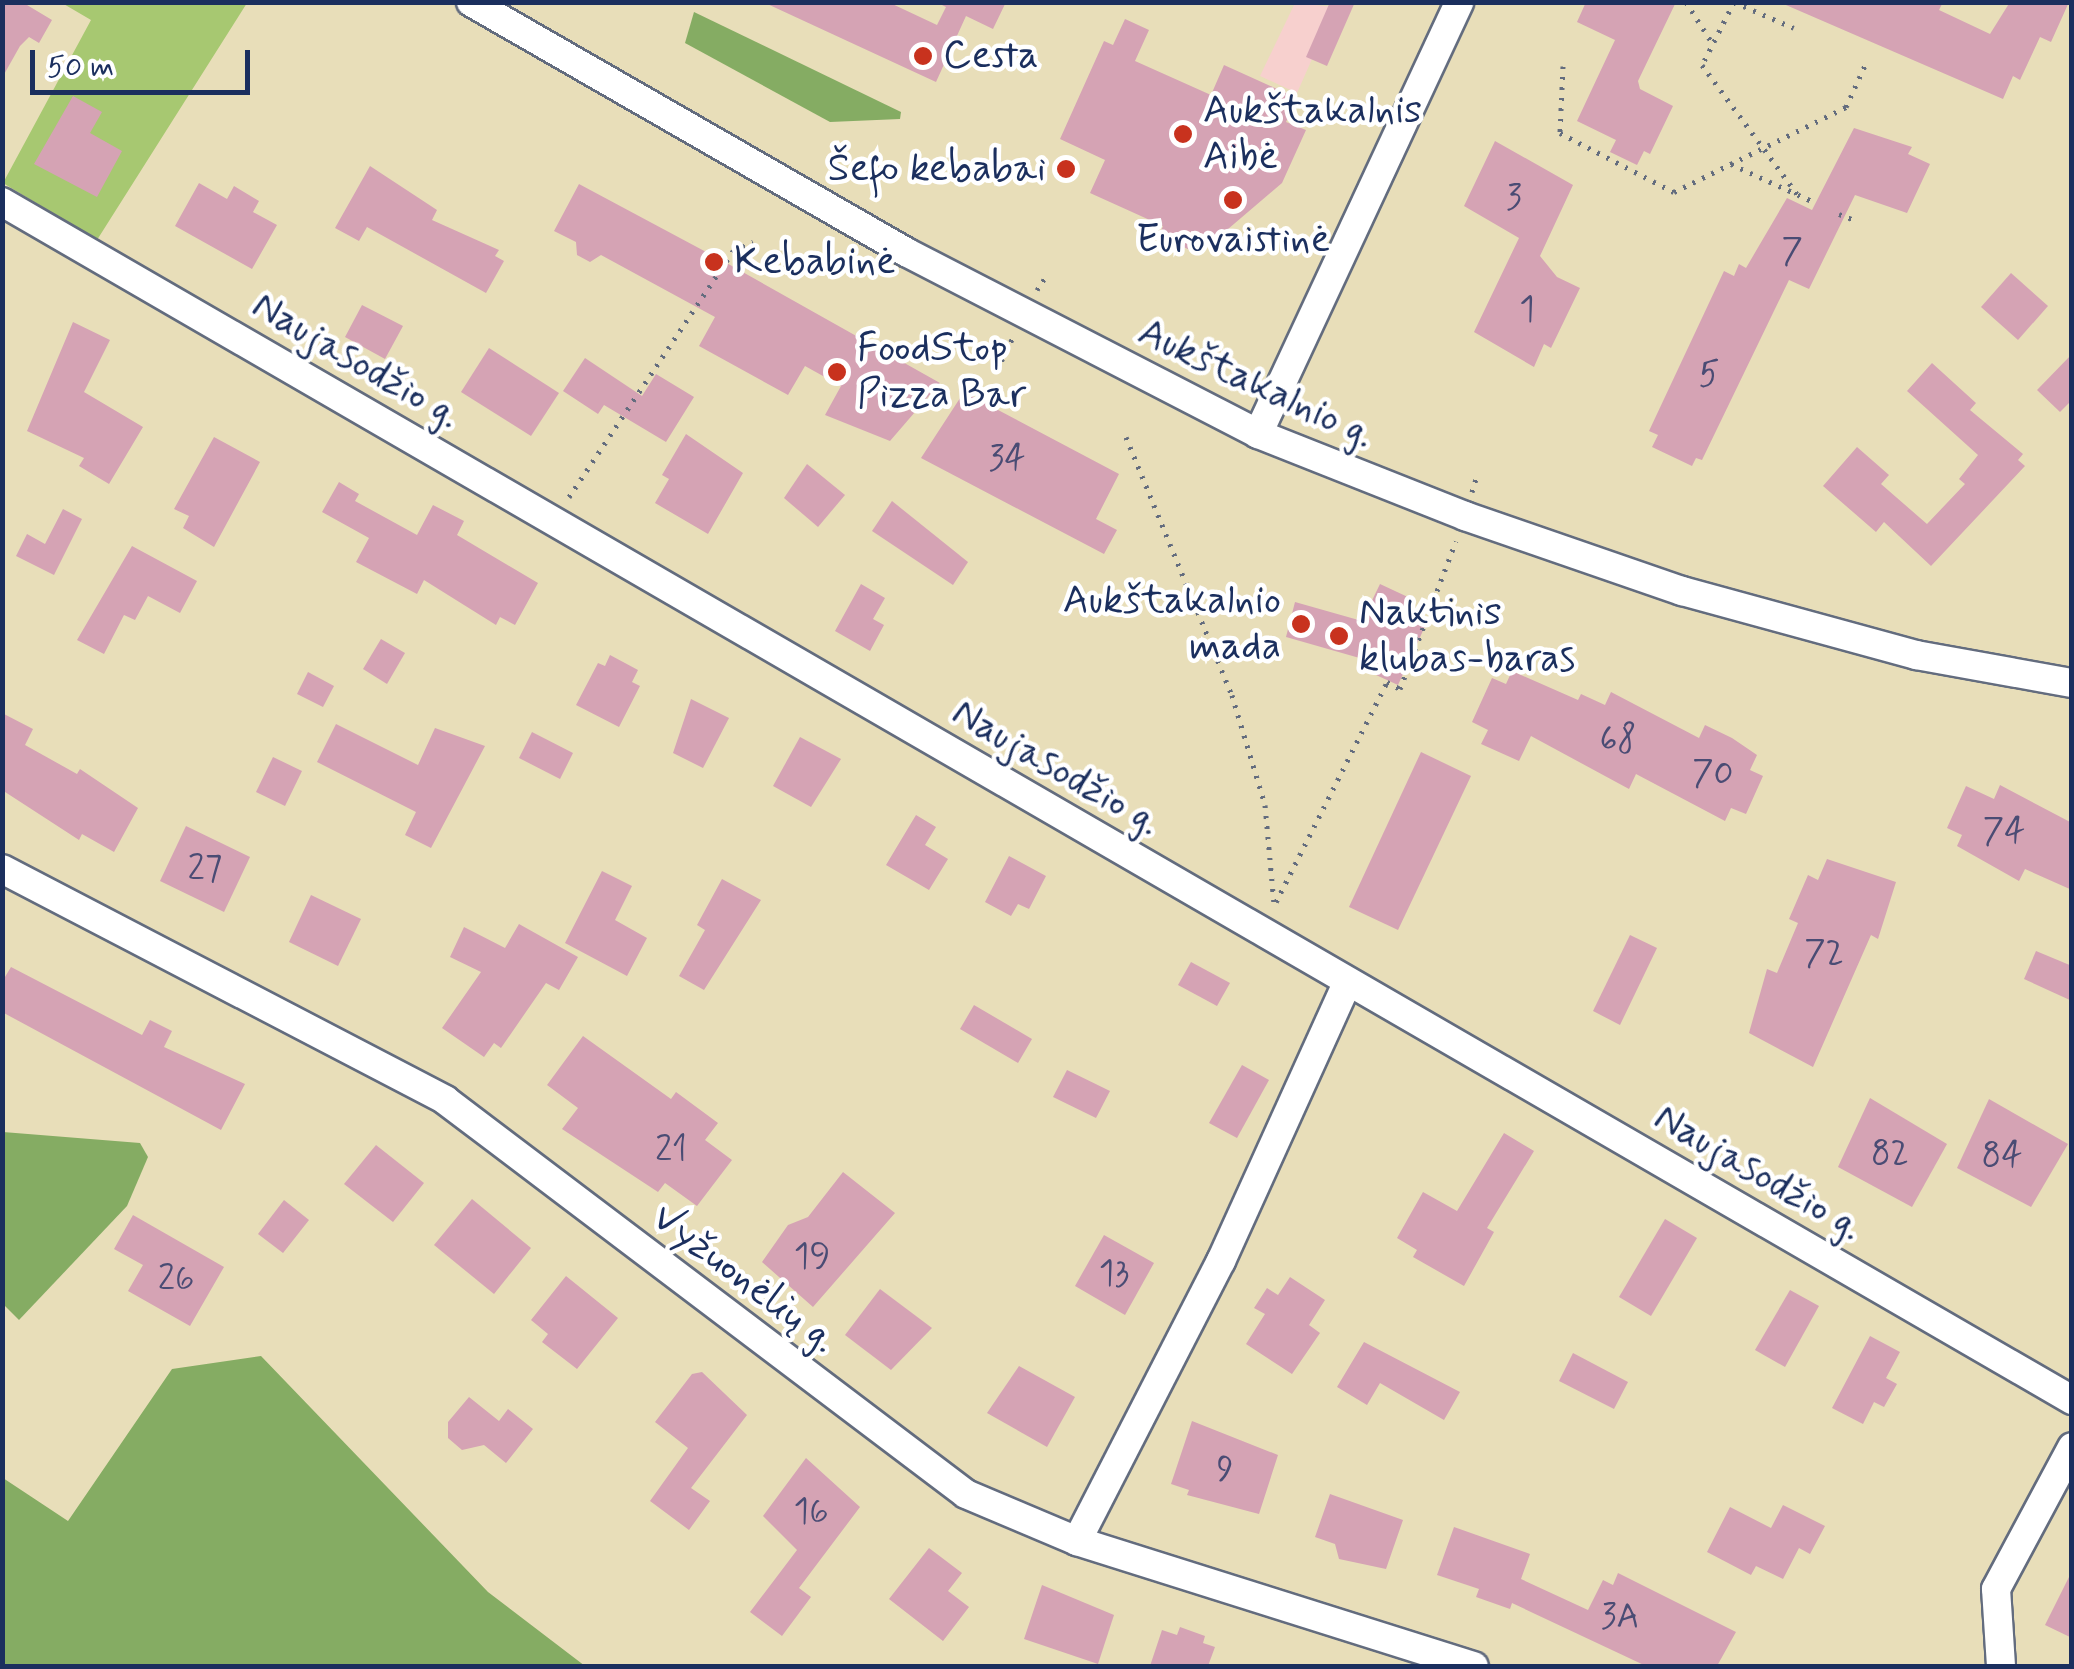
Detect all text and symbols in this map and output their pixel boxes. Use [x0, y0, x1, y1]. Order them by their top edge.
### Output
scale bar [35, 30, 255, 92]
place label: Cesta [943, 32, 1039, 80]
marker: Cesta [912, 45, 934, 67]
text: 50 m [47, 48, 114, 87]
place label: Aukštakalnis Aibė [1203, 87, 1422, 181]
marker: Aukštakalnis Aibė [1172, 123, 1194, 145]
place label: Šefo kebabai [827, 145, 1046, 193]
marker: Šefo kebabai [1055, 158, 1077, 180]
house number: 3 [1506, 177, 1522, 219]
marker: Eurovaistinė [1222, 189, 1244, 211]
place label: Eurovaistinė [1136, 216, 1330, 264]
house number: 7 [1781, 231, 1803, 273]
place label: Kebabinė [734, 238, 896, 286]
marker: Kebabinė [703, 251, 725, 273]
street label: Naujasodžio g. [243, 282, 469, 440]
house number: 1 [1519, 289, 1535, 331]
street label: Aukštakalnio g. [1130, 308, 1382, 460]
place label: FoodStop Pizza Bar [857, 325, 1023, 419]
house number: 5 [1699, 354, 1719, 396]
marker: FoodStop Pizza Bar [826, 361, 848, 383]
house number: 34 [988, 438, 1026, 480]
place label: Aukštakalnio mada [1063, 577, 1281, 671]
place label: Naktinis klubas-baras [1359, 589, 1575, 683]
marker: Aukštakalnio mada [1290, 613, 1312, 635]
marker: Naktinis klubas-baras [1328, 625, 1350, 647]
street label: Naujasodžio g. [943, 689, 1169, 847]
house number: 68 [1599, 719, 1637, 761]
house number: 70 [1692, 753, 1734, 795]
house number: 74 [1983, 811, 2025, 853]
house number: 27 [188, 848, 222, 890]
house number: 72 [1804, 933, 1844, 975]
street label: Naujasodžio g. [1645, 1094, 1871, 1252]
house number: 21 [655, 1129, 687, 1171]
house number: 82 [1871, 1133, 1909, 1175]
house number: 84 [1982, 1135, 2022, 1177]
street label: Vyžuonėlių g. [642, 1194, 846, 1364]
house number: 19 [794, 1236, 830, 1278]
house number: 13 [1099, 1253, 1129, 1295]
house number: 26 [158, 1258, 194, 1300]
house number: 9 [1216, 1449, 1234, 1491]
house number: 16 [794, 1491, 828, 1533]
house number: 3A [1601, 1596, 1639, 1638]

